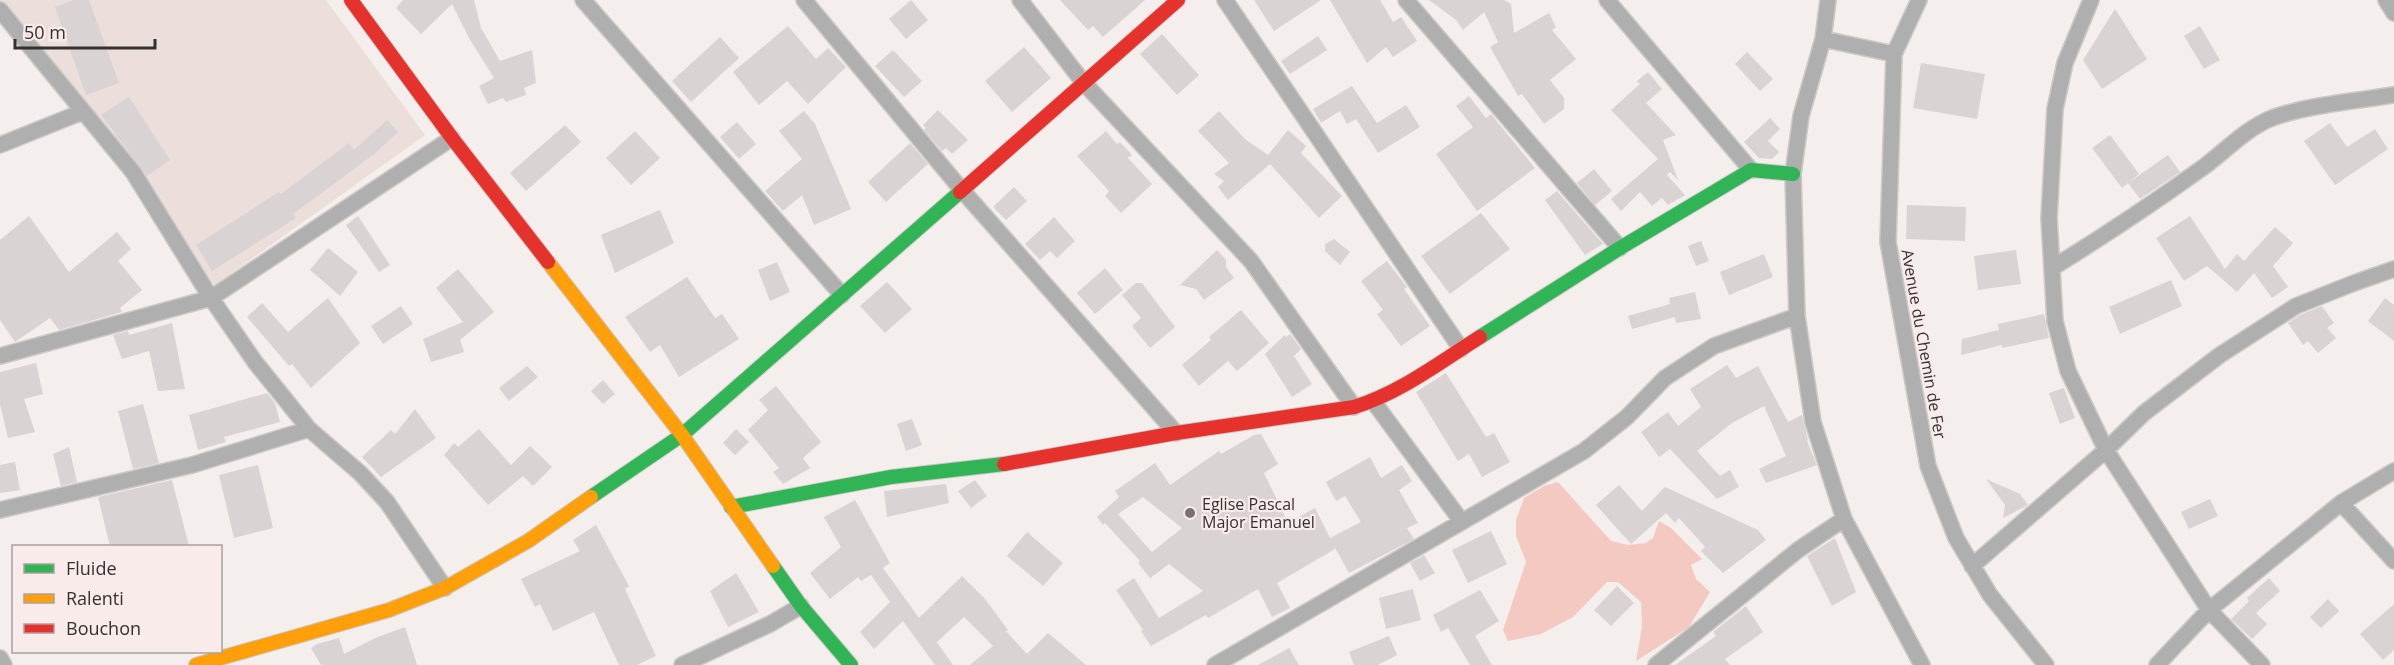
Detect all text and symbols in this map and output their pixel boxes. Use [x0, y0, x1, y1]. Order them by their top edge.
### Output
scale bar [15, 12, 154, 50]
text: 50 m [24, 20, 66, 44]
street label: Avenue du Chemin de Fer [1896, 248, 1952, 441]
place label: Eglise Pascal Major Emanuel [1202, 493, 1315, 533]
marker: Eglise Pascal Major Emanuel [1183, 506, 1197, 520]
legend [12, 545, 222, 653]
text: Fluide [66, 556, 117, 580]
text: Ralenti [66, 586, 124, 610]
text: Bouchon [66, 616, 141, 640]

